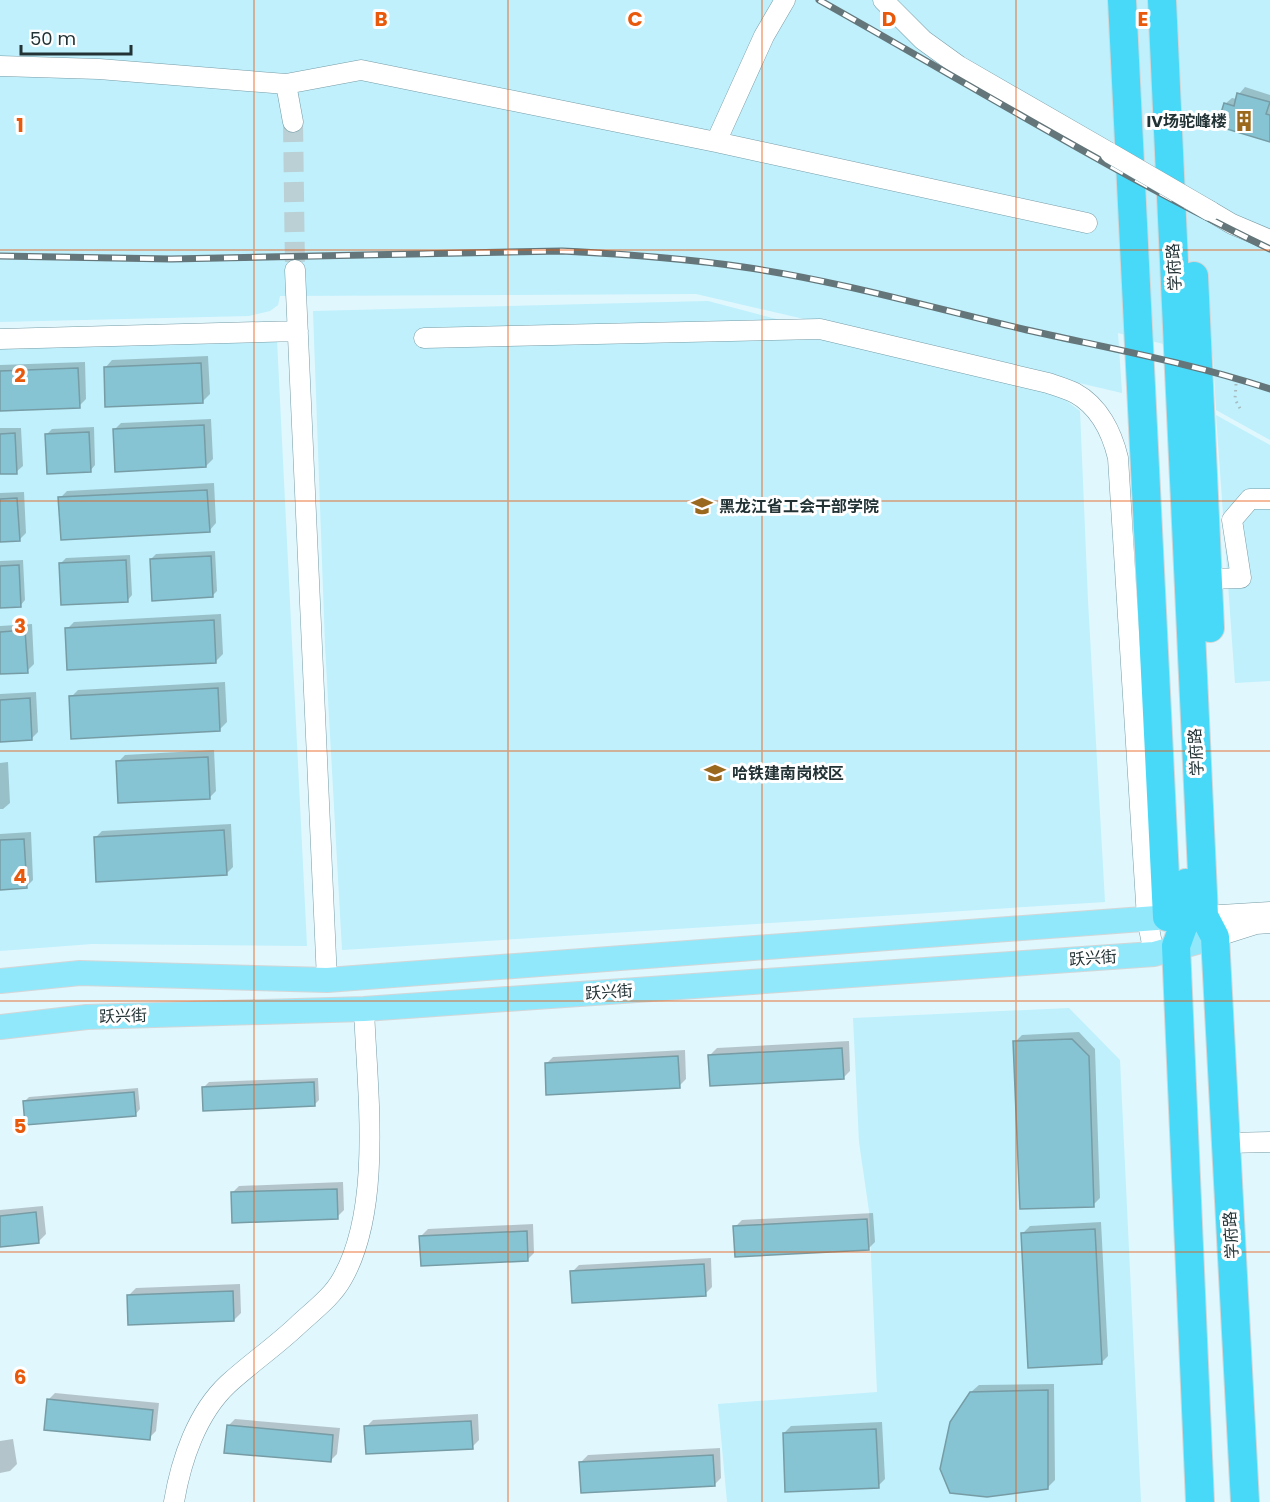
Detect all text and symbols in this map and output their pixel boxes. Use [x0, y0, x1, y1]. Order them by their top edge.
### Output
text: B [374, 5, 388, 33]
text: C [627, 5, 643, 33]
text: D [882, 5, 896, 33]
text: E [1138, 5, 1148, 33]
scale bar [21, 18, 130, 56]
text: 50 m [30, 26, 76, 51]
building icon: IV场驼峰楼 [1232, 109, 1256, 133]
place label: IV场驼峰楼 [1147, 110, 1227, 133]
text: 1 [16, 111, 24, 139]
street label: 学府路 [1161, 242, 1187, 292]
text: 2 [14, 361, 26, 389]
school or university icon: 黑龙江省工会干部学院 [690, 494, 714, 518]
place label: 黑龙江省工会干部学院 [719, 495, 879, 518]
text: 3 [14, 612, 26, 640]
street label: 学府路 [1183, 727, 1209, 777]
school or university icon: 哈铁建南岗校区 [703, 761, 727, 785]
place label: 哈铁建南岗校区 [732, 762, 844, 785]
text: 4 [13, 862, 27, 890]
street label: 跃兴街 [1068, 945, 1118, 971]
street label: 跃兴街 [584, 979, 634, 1005]
street label: 跃兴街 [99, 1004, 147, 1028]
text: 5 [14, 1112, 27, 1140]
street label: 学府路 [1218, 1210, 1244, 1260]
text: 6 [14, 1363, 26, 1391]

